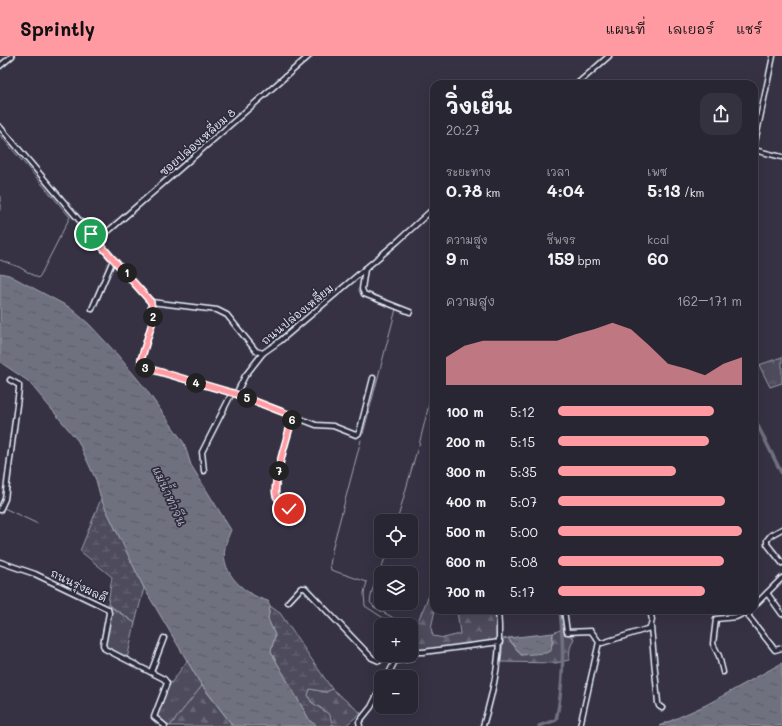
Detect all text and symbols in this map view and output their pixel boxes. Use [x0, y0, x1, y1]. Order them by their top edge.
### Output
text: Sprintly [20, 16, 95, 41]
text: แผนที่ [606, 19, 646, 38]
text: เลเยอร์ [668, 19, 714, 38]
text: แชร์ [736, 19, 762, 38]
text: วิ่งเย็น [446, 91, 512, 120]
button: share [700, 93, 742, 135]
street label: ซอยปล่องเหลี่ยม 8 [154, 102, 238, 179]
text: 20:27 [446, 121, 480, 138]
text: ระยะทาง [446, 164, 491, 179]
text: เวลา [547, 164, 570, 179]
text: เพซ [647, 164, 667, 179]
text: 0.78 [446, 179, 482, 201]
text: 4:04 [547, 179, 585, 201]
text: 5:13 [647, 179, 680, 201]
text: km [482, 185, 500, 200]
text: /km [680, 185, 704, 200]
pin [74, 217, 108, 251]
icon: arrive [80, 223, 102, 245]
text: ความสูง [446, 232, 487, 247]
text: ชีพจร [547, 232, 576, 247]
text: kcal [647, 232, 669, 247]
text: 9 [446, 247, 456, 269]
text: 159 [547, 247, 574, 269]
text: 60 [647, 247, 669, 269]
text: m [456, 253, 469, 268]
text: bpm [574, 253, 600, 268]
pin: 1 [117, 263, 137, 283]
text: 1 [125, 265, 129, 280]
street label: ถนนปล่องเหลี่ยม [256, 278, 336, 348]
text: ความสูง [446, 292, 495, 309]
text: 162–171 m [677, 292, 742, 309]
pin: 2 [143, 307, 163, 327]
text: 2 [150, 309, 156, 324]
pin: 3 [135, 358, 155, 378]
text: 3 [142, 360, 148, 375]
pin: 4 [186, 373, 206, 393]
text: 4 [193, 375, 199, 390]
pin: 5 [237, 388, 257, 408]
text: 5 [244, 390, 250, 405]
text: 100 m [446, 403, 483, 420]
text: 5:12 [510, 403, 535, 420]
pin: 6 [282, 410, 302, 430]
text: 6 [289, 412, 295, 427]
text: 200 m [446, 433, 485, 450]
text: 5:15 [510, 433, 535, 450]
pin: 7 [269, 461, 289, 481]
water label: แม่น้ำท่าจีน [149, 463, 192, 528]
text: 7 [276, 463, 282, 478]
text: 300 m [446, 463, 486, 480]
text: 5:35 [510, 463, 537, 480]
pin [272, 492, 306, 526]
text: 400 m [446, 493, 486, 510]
text: 5:07 [510, 493, 537, 510]
icon: check [278, 498, 300, 520]
map controls [374, 514, 418, 714]
button: locate [374, 514, 418, 558]
text: 500 m [446, 523, 485, 540]
text: 5:00 [510, 523, 538, 540]
text: 600 m [446, 553, 486, 570]
text: 5:08 [510, 553, 538, 570]
street label: ถนนรุ่งผลดี [47, 565, 110, 608]
button: layers [374, 566, 418, 610]
text: 700 m [446, 583, 485, 600]
text: 5:17 [510, 583, 535, 600]
button: + [374, 618, 418, 662]
button: − [374, 670, 418, 714]

